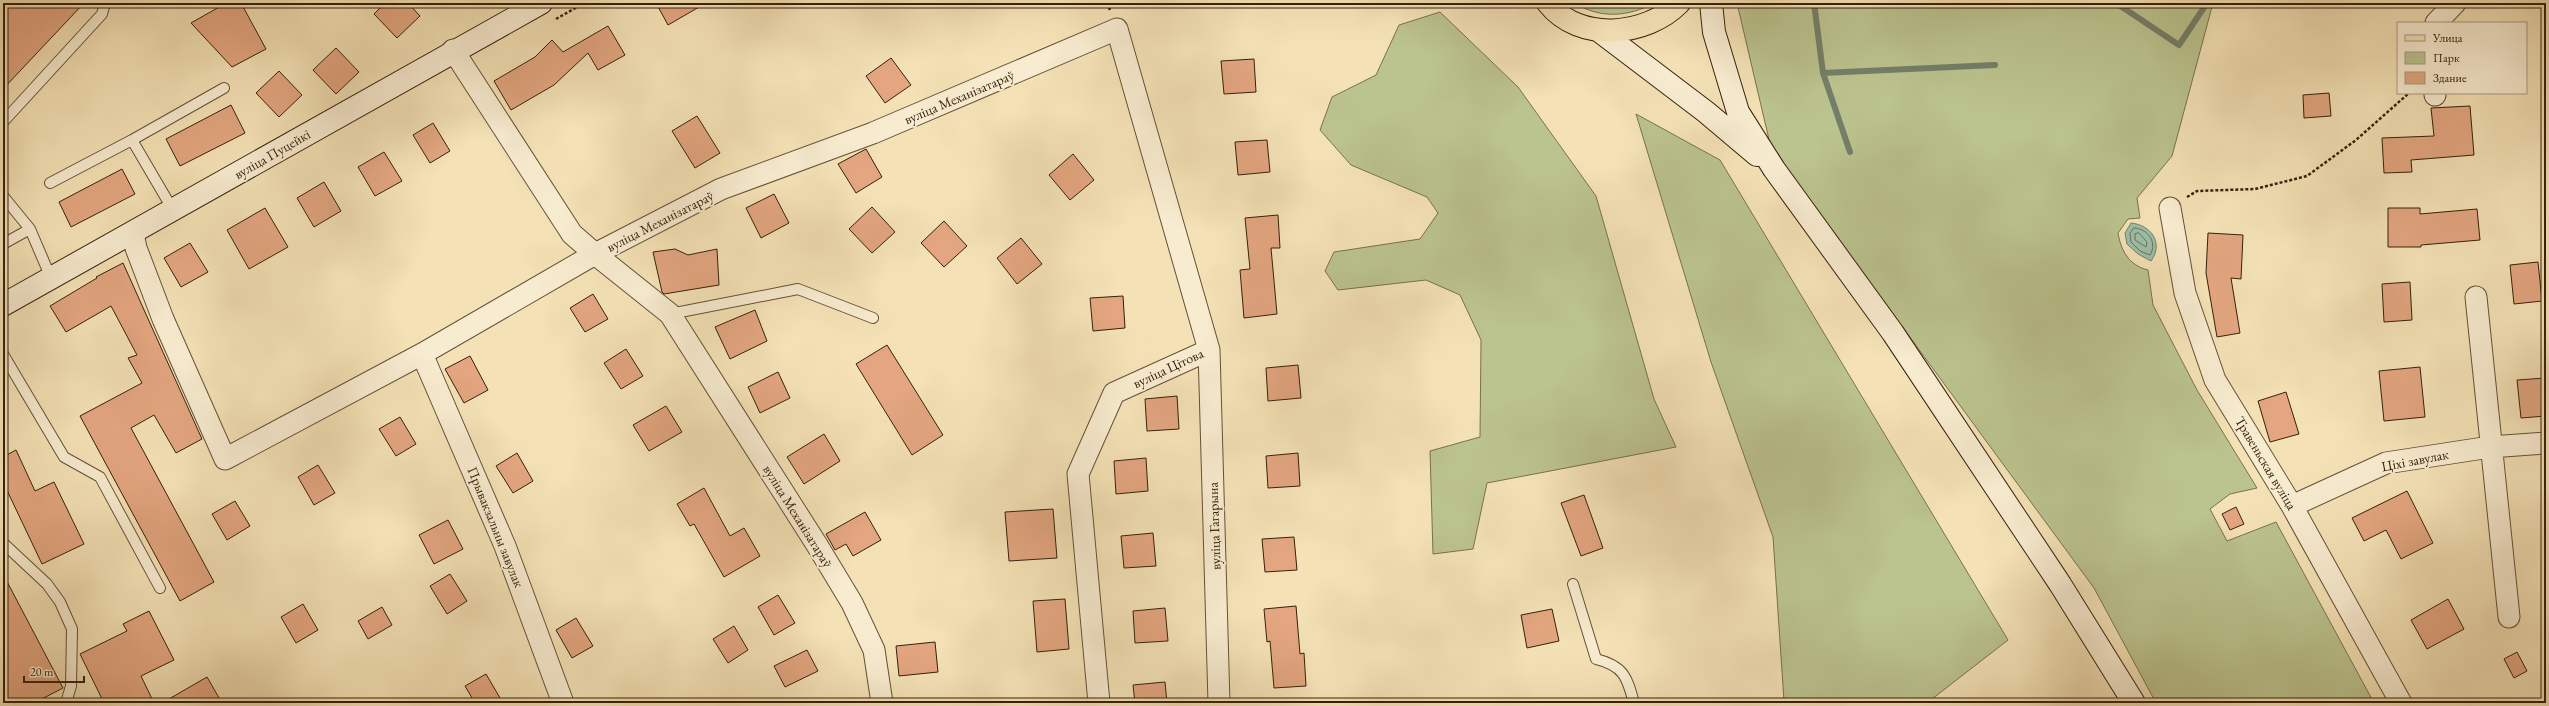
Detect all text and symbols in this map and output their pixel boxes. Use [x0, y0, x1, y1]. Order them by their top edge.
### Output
legend [2397, 22, 2527, 94]
text: Улица [2432, 30, 2463, 46]
text: Парк [2433, 50, 2460, 66]
street label: вуліца Механізатараў [901, 65, 1018, 128]
text: Здание [2433, 70, 2467, 86]
street label: вуліца Пуцейкі [231, 125, 314, 183]
street label: вуліца Механізатараў [603, 186, 717, 256]
street label: вуліца Цітова [1130, 344, 1207, 392]
street label: Травеньская вуліца [2231, 413, 2301, 513]
street label: Ціхі завулак [2380, 445, 2450, 475]
street label: вуліца Механізатараў [759, 461, 837, 571]
street label: Прывакзальны завулак [464, 464, 529, 590]
street label: вуліца Гагарына [1203, 481, 1225, 570]
scale bar [24, 658, 84, 684]
text: 20 m [30, 664, 54, 680]

